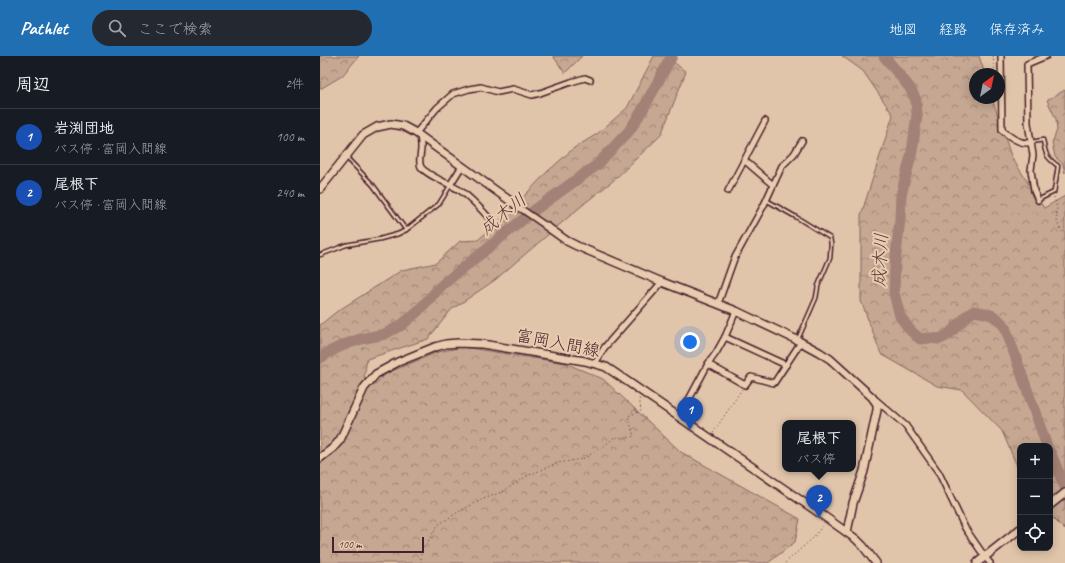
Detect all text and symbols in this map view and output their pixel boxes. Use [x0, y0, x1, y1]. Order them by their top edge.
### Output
search box [92, 10, 372, 46]
text: Pathlet [20, 16, 68, 40]
icon: search [106, 17, 128, 39]
text: ここで検索 [138, 20, 213, 39]
text: 地図 [889, 21, 917, 38]
text: 経路 [939, 21, 967, 38]
text: 保存済み [989, 21, 1045, 38]
north arrow [969, 68, 1005, 104]
text: 周辺 [16, 74, 50, 95]
text: 2件 [285, 76, 304, 92]
text: 岩渕団地 [54, 119, 114, 138]
text: 1 [26, 129, 32, 145]
text: 100 m [276, 129, 304, 145]
text: バス停 · 富岡入間線 [54, 141, 167, 157]
text: 尾根下 [54, 175, 99, 194]
text: 2 [26, 185, 32, 201]
text: 240 m [276, 185, 304, 201]
water label: 成木川 [475, 188, 531, 240]
text: バス停 · 富岡入間線 [54, 197, 167, 213]
water label: 成木川 [868, 232, 892, 288]
street label: 富岡入間線 [514, 325, 602, 361]
your location [680, 332, 700, 352]
pin: 1 [677, 397, 703, 430]
popup [782, 420, 856, 472]
text: 尾根下 [796, 429, 842, 448]
map controls [1017, 443, 1053, 551]
button: + [1017, 443, 1053, 479]
text: バス停 [796, 451, 836, 467]
button: − [1017, 479, 1053, 515]
pin: 2 [806, 485, 832, 518]
button: locate [1017, 515, 1053, 551]
scale bar [332, 535, 424, 554]
text: 100 m [338, 537, 362, 551]

